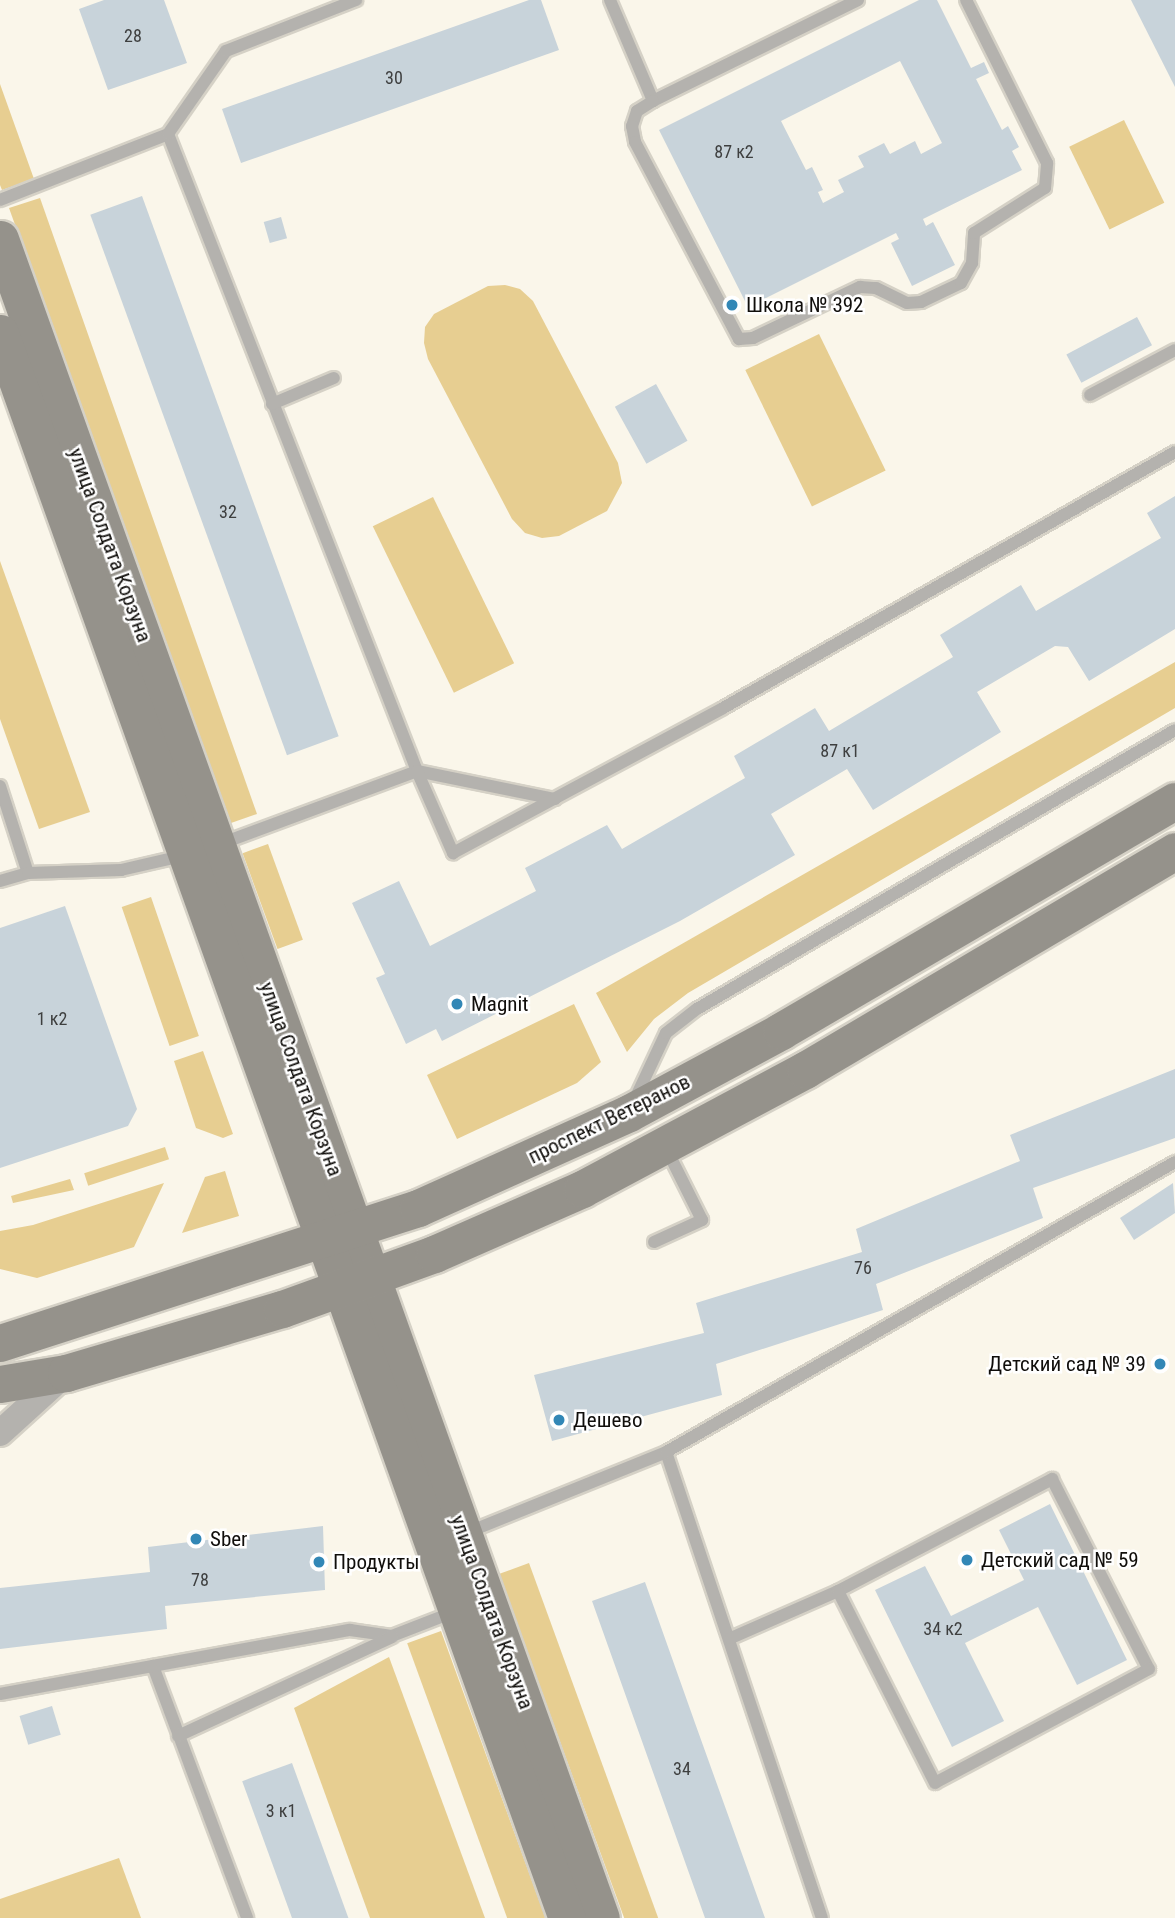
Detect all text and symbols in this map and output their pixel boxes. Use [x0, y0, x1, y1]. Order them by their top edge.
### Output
house number: 28 [124, 25, 142, 47]
house number: 30 [385, 67, 403, 89]
house number: 87 к2 [714, 141, 754, 163]
place label: Школа № 392 [746, 292, 863, 318]
marker: Школа № 392 [724, 297, 740, 313]
street label: улица Солдата Корзуна [63, 445, 157, 645]
house number: 32 [219, 501, 237, 523]
house number: 87 к1 [820, 740, 860, 762]
street label: улица Солдата Корзуна [254, 979, 348, 1179]
place label: Magnit [471, 991, 528, 1017]
marker: Magnit [449, 996, 465, 1012]
house number: 1 к2 [37, 1008, 67, 1030]
street label: проспект Ветеранов [524, 1069, 694, 1169]
house number: 76 [854, 1257, 872, 1279]
place label: Детский сад № 39 [988, 1351, 1146, 1377]
marker: Детский сад № 39 [1152, 1356, 1168, 1372]
place label: Дешево [573, 1407, 642, 1433]
marker: Дешево [551, 1412, 567, 1428]
street label: улица Солдата Корзуна [445, 1512, 539, 1712]
place label: Sber [210, 1526, 247, 1552]
marker: Sber [188, 1531, 204, 1547]
place label: Детский сад № 59 [981, 1547, 1139, 1573]
place label: Продукты [333, 1549, 420, 1575]
marker: Детский сад № 59 [959, 1552, 975, 1568]
marker: Продукты [311, 1554, 327, 1570]
house number: 78 [191, 1569, 209, 1591]
house number: 34 к2 [923, 1618, 963, 1640]
house number: 34 [673, 1758, 691, 1780]
house number: 3 к1 [266, 1800, 296, 1822]

